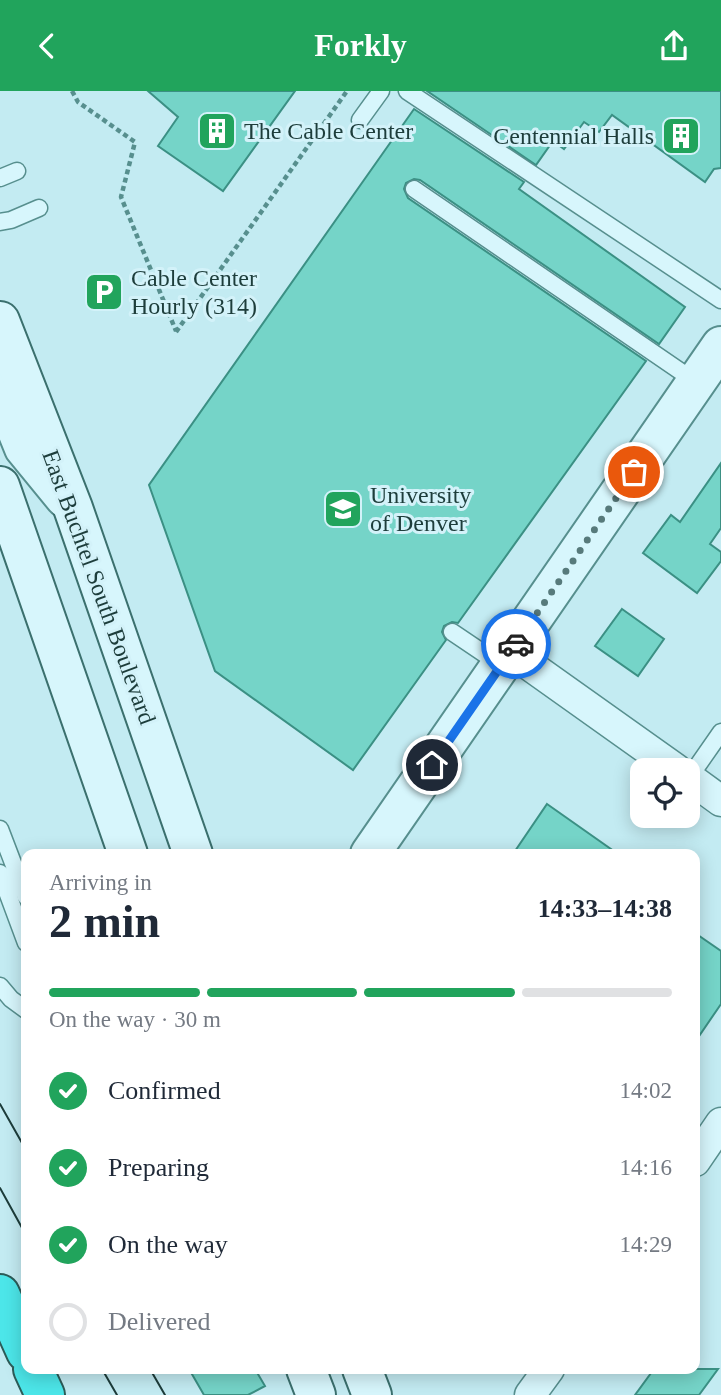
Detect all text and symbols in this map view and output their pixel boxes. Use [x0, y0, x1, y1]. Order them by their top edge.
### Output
icon: back [28, 27, 66, 65]
text: Forkly [314, 27, 407, 63]
icon: share [655, 27, 693, 65]
building icon: The Cable Center [196, 110, 238, 152]
building icon: Centennial Halls [660, 115, 702, 157]
place label: The Cable Center [244, 118, 413, 144]
place label: Centennial Halls [493, 123, 654, 149]
place label: Cable Center Hourly (314) [131, 265, 257, 319]
parking icon: Cable Center Hourly (314) [83, 271, 125, 313]
pin [604, 442, 664, 502]
street label: East Buchtel South Boulevard [37, 446, 161, 728]
icon: bag [615, 453, 653, 491]
place label: University of Denver [370, 482, 471, 536]
school or university icon: University of Denver [322, 488, 364, 530]
courier [481, 609, 551, 679]
icon: car [497, 625, 535, 663]
pin [402, 735, 462, 795]
icon: home [413, 746, 451, 784]
map controls [630, 758, 700, 828]
button: locate [630, 758, 700, 828]
text: Arriving in [49, 870, 152, 895]
text: 14:33–14:38 [538, 894, 672, 923]
text: 2 min [49, 896, 160, 947]
text: On the way · 30 m [49, 1007, 221, 1032]
icon: check [49, 1072, 87, 1110]
text: Confirmed [108, 1076, 221, 1105]
text: 14:02 [620, 1078, 672, 1103]
icon: check [49, 1149, 87, 1187]
text: Preparing [108, 1153, 209, 1182]
text: 14:16 [620, 1155, 672, 1180]
icon: check [49, 1226, 87, 1264]
text: On the way [108, 1230, 228, 1259]
text: 14:29 [620, 1232, 672, 1257]
text: Delivered [108, 1307, 211, 1336]

